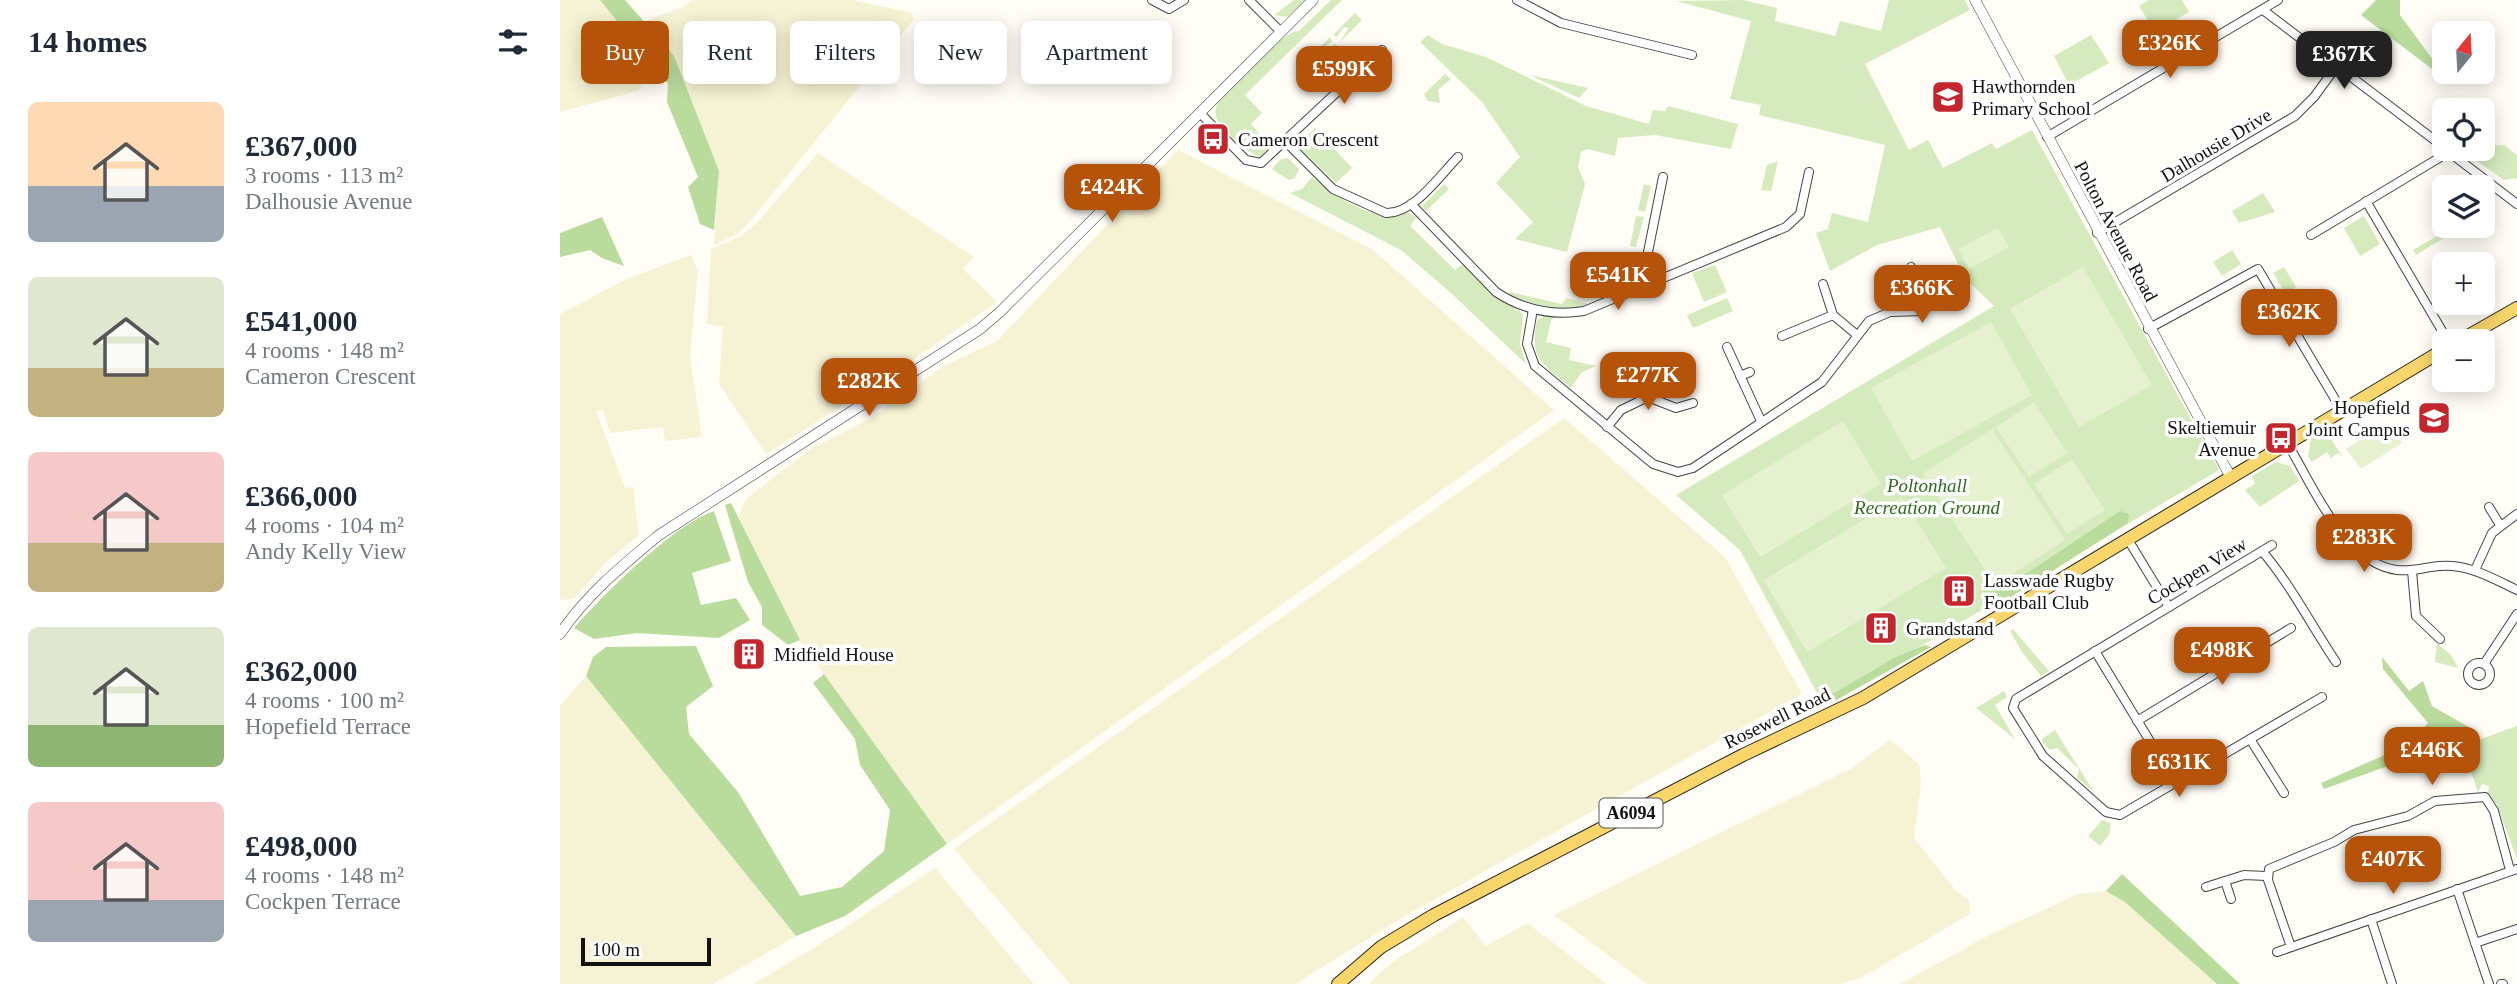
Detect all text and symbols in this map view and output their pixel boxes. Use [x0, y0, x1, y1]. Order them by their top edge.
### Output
pin: £326K [2121, 20, 2219, 80]
chip: Buy [581, 21, 669, 84]
chip: Rent [683, 21, 776, 84]
chip: Filters [790, 21, 900, 84]
chip: New [914, 21, 1007, 84]
chip: Apartment [1021, 21, 1172, 84]
north arrow [2432, 21, 2496, 84]
map controls [2432, 21, 2495, 392]
icon: filters [494, 23, 532, 61]
text: 14 homes [28, 25, 147, 58]
text: £326K [2138, 30, 2202, 55]
pin: £367K [2295, 32, 2393, 91]
text: £367K [2312, 41, 2376, 66]
pin: £599K [1295, 46, 1393, 106]
text: £599K [1312, 56, 1376, 81]
place label: Hawthornden Primary School [1972, 76, 2091, 119]
school or university icon: Hawthornden Primary School [1929, 78, 1967, 116]
button: locate [2432, 98, 2495, 161]
street label: Dalhousie Drive [2157, 104, 2275, 186]
bus stop icon: Cameron Crescent [1194, 120, 1232, 158]
text: £367,000 [245, 129, 358, 162]
place label: Cameron Crescent [1238, 129, 1380, 150]
icon: home [84, 130, 168, 214]
street label: Polton Avenue Road [2070, 157, 2162, 305]
text: 3 rooms · 113 m² [245, 163, 403, 188]
pin: £424K [1063, 164, 1161, 224]
text: £424K [1080, 174, 1144, 199]
button: layers [2432, 175, 2495, 238]
text: Dalhousie Avenue [245, 189, 413, 214]
pin: £541K [1569, 252, 1667, 312]
button: + [2432, 252, 2495, 315]
text: £541K [1586, 262, 1650, 287]
pin: £366K [1873, 266, 1971, 325]
text: £366K [1890, 275, 1954, 300]
pin: £362K [2240, 290, 2338, 349]
text: £362K [2257, 299, 2321, 324]
text: £541,000 [245, 304, 358, 337]
icon: home [84, 305, 168, 389]
button: − [2432, 329, 2495, 392]
text: 4 rooms · 148 m² [245, 338, 404, 363]
pin: £277K [1599, 352, 1697, 412]
pin: £282K [820, 358, 918, 418]
text: £277K [1616, 362, 1680, 387]
text: Cameron Crescent [245, 364, 416, 389]
text: £282K [837, 368, 901, 393]
place label: Hopefield Joint Campus [2306, 397, 2410, 440]
school or university icon: Hopefield Joint Campus [2415, 399, 2453, 437]
place label: Skeltiemuir Avenue [2167, 417, 2257, 460]
bus stop icon: Skeltiemuir Avenue [2262, 419, 2300, 457]
park label: Poltonhall Recreation Ground [1853, 475, 2000, 518]
text: £366,000 [245, 479, 358, 512]
icon: home [84, 480, 168, 564]
text: 4 rooms · 104 m² [245, 513, 404, 538]
pin: £283K [2315, 514, 2413, 574]
text: £283K [2332, 524, 2396, 549]
street label: Cockpen View [2144, 533, 2251, 609]
text: Andy Kelly View [245, 539, 407, 564]
place label: Lasswade Rugby Football Club [1984, 570, 2115, 613]
building icon: Lasswade Rugby Football Club [1940, 572, 1978, 610]
building icon: Grandstand [1862, 609, 1900, 647]
place label: Grandstand [1906, 618, 1994, 639]
pin: £498K [2173, 628, 2271, 687]
building icon: Midfield House [730, 635, 768, 673]
text: £498K [2190, 637, 2254, 662]
place label: Midfield House [774, 644, 894, 665]
text: £362,000 [245, 654, 358, 687]
icon: home [84, 655, 168, 739]
street label: Rosewell Road [1720, 683, 1834, 753]
text: 4 rooms · 100 m² [245, 688, 404, 713]
text: Hopefield Terrace [245, 714, 411, 739]
pin: £446K [2383, 728, 2481, 787]
text: £446K [2400, 737, 2464, 762]
pin: £631K [2130, 740, 2228, 799]
text: £631K [2147, 749, 2211, 774]
road number: A6094 [1600, 798, 1662, 828]
text: £498,000 [245, 829, 358, 862]
icon: home [84, 830, 168, 914]
pin: £407K [2344, 836, 2442, 896]
text: £407K [2361, 846, 2425, 871]
text: 4 rooms · 148 m² [245, 863, 404, 888]
text: Cockpen Terrace [245, 889, 401, 914]
scale bar [581, 935, 710, 967]
text: 100 m [592, 939, 640, 960]

